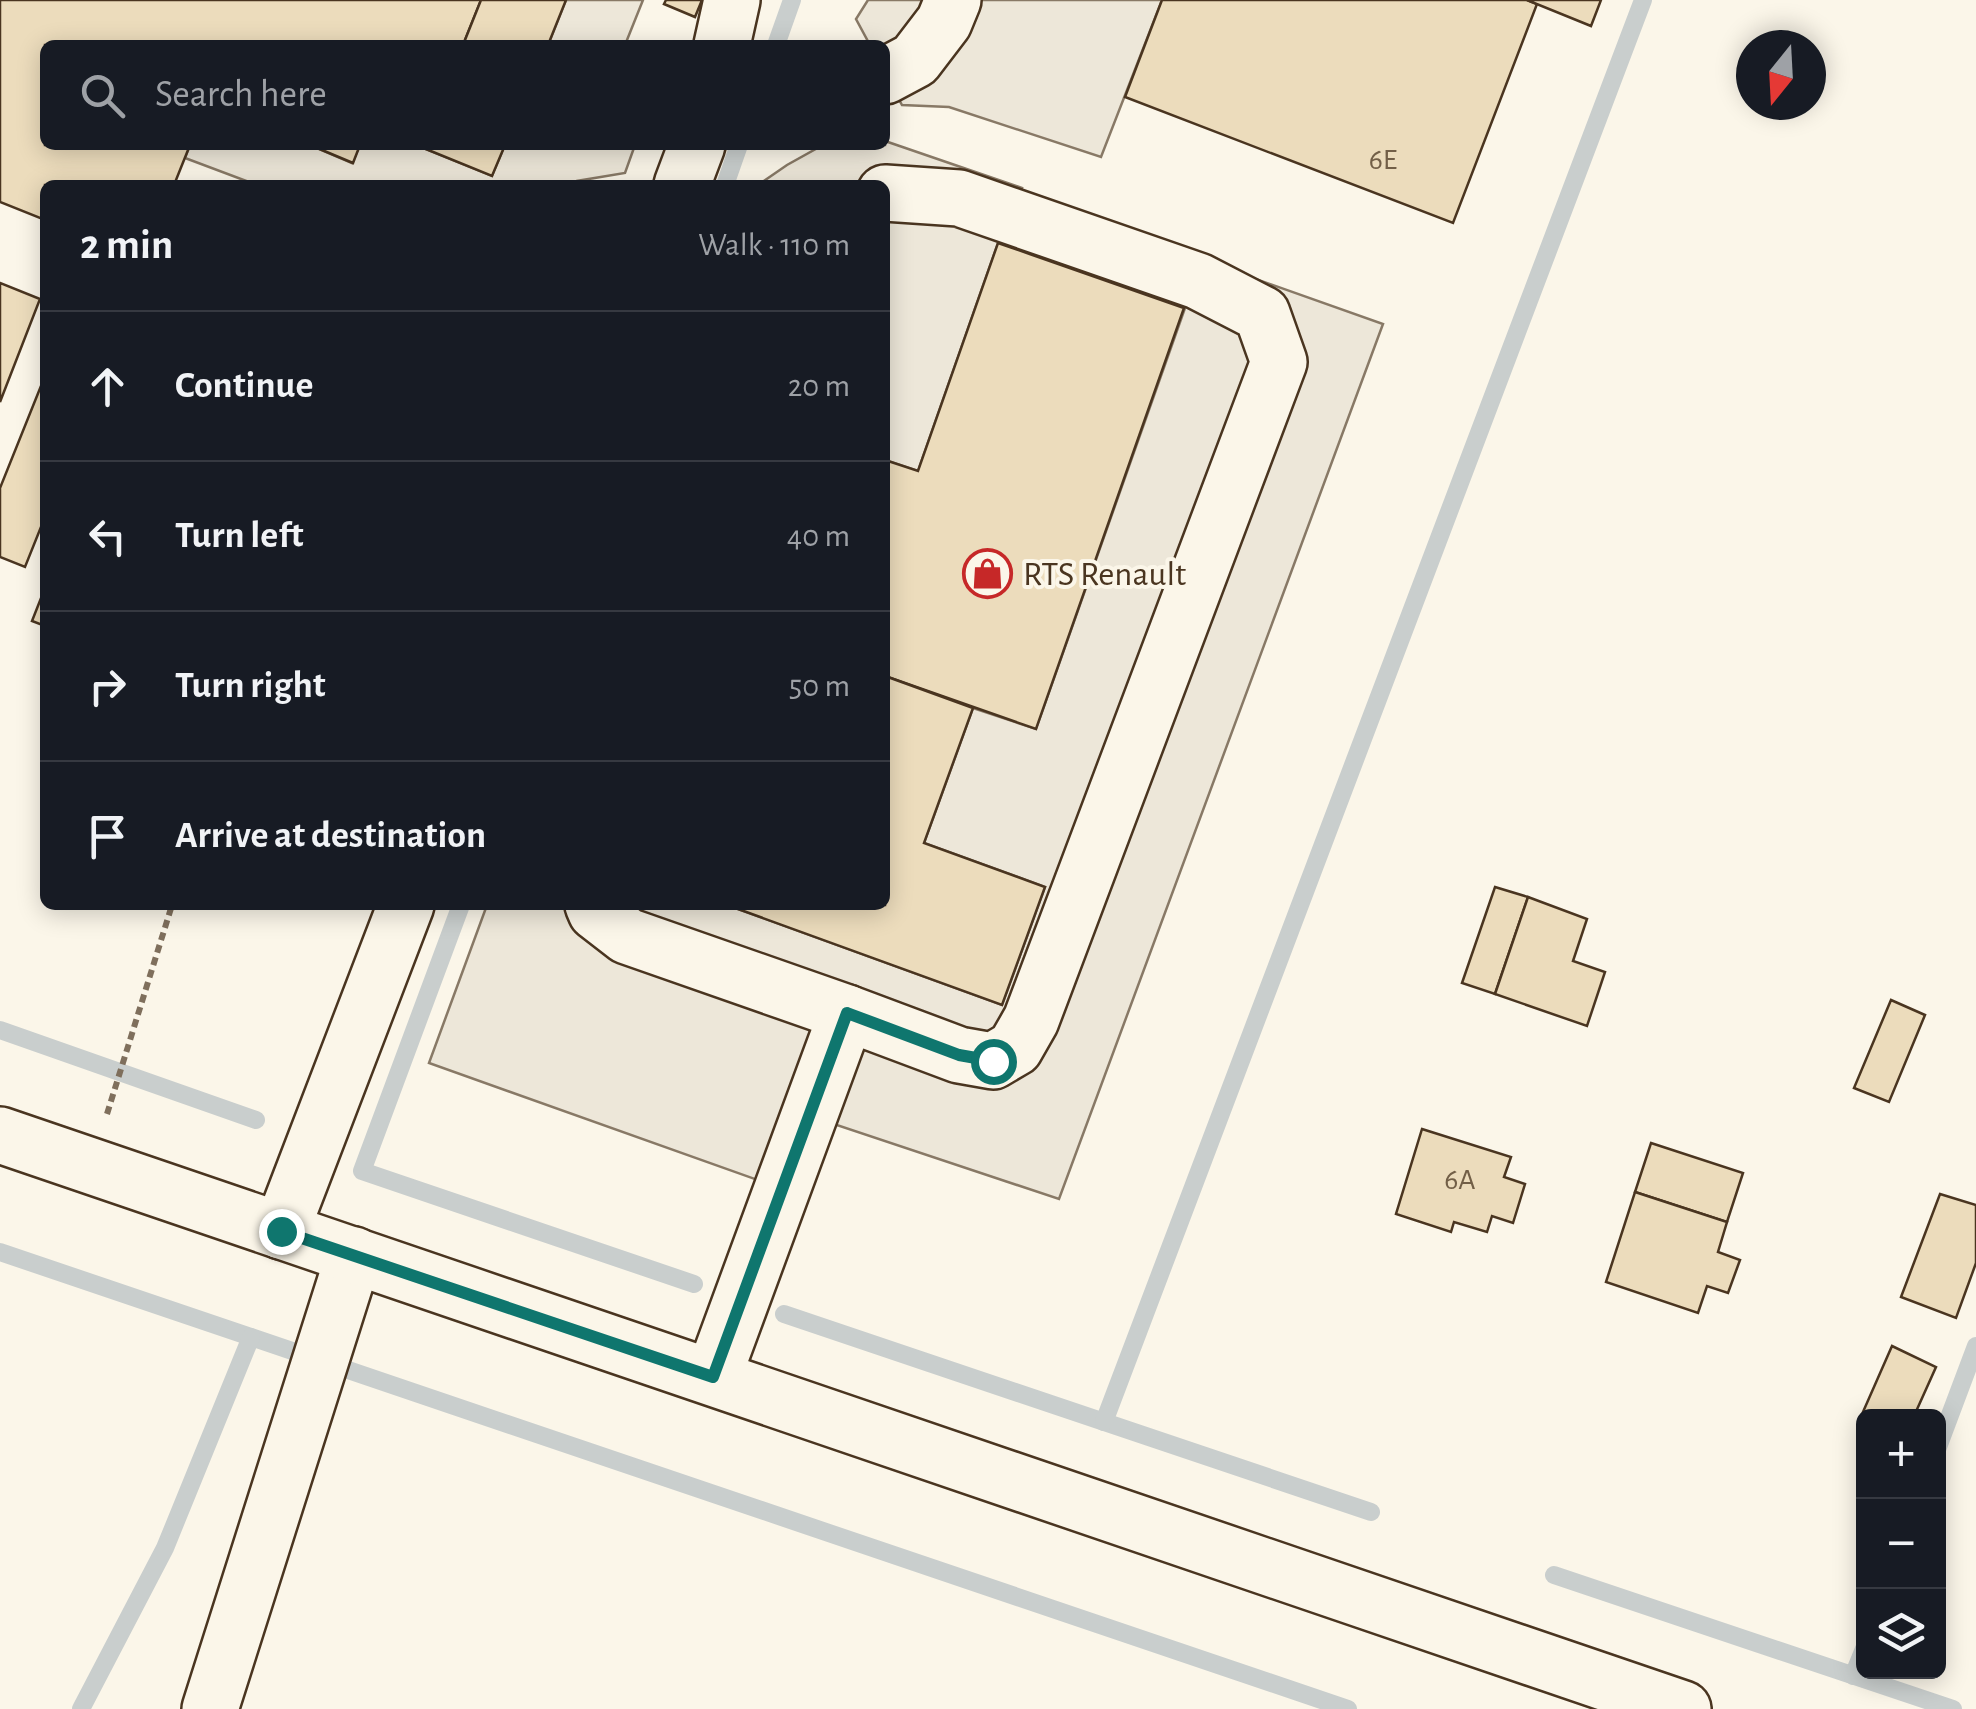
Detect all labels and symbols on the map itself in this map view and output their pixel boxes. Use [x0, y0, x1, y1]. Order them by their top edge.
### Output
north arrow [1736, 30, 1826, 120]
house number: 6E [1369, 145, 1397, 175]
shop icon: RTS Renault [962, 548, 1014, 600]
place label: RTS Renault [1023, 557, 1186, 592]
route start [971, 1039, 1017, 1085]
house number: 6A [1444, 1165, 1476, 1195]
route end [259, 1209, 305, 1255]

